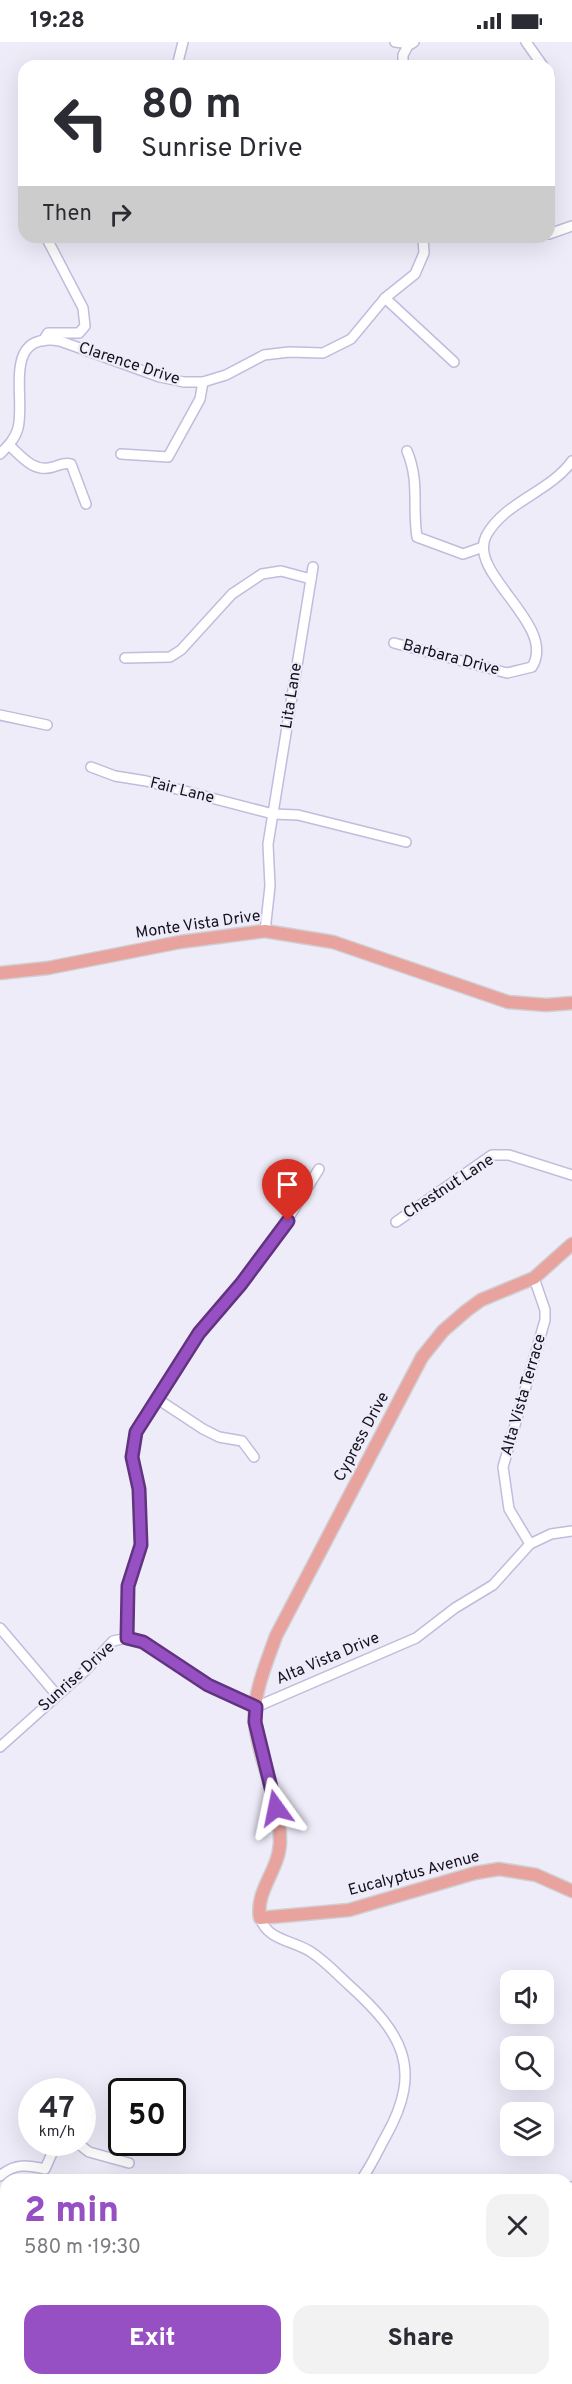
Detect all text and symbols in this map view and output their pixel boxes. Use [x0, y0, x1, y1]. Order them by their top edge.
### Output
text: 19:28 [30, 8, 85, 35]
text: 80 m [141, 80, 242, 133]
icon: left [42, 84, 120, 162]
text: Sunrise Drive [141, 132, 303, 166]
icon: right [104, 198, 137, 231]
text: Then [42, 201, 92, 228]
street label: Clarence Drive [76, 338, 182, 390]
street label: Barbara Drive [400, 635, 502, 681]
street label: Lita Lane [277, 662, 307, 730]
street label: Fair Lane [148, 773, 216, 809]
street label: Monte Vista Drive [134, 906, 262, 944]
street label: Chestnut Lane [400, 1150, 498, 1224]
pin [262, 1159, 313, 1221]
icon: arrive [271, 1168, 304, 1201]
street label: Alta Vista Terrace [497, 1332, 551, 1458]
street label: Cypress Drive [330, 1389, 394, 1485]
street label: Alta Vista Drive [273, 1628, 383, 1690]
street label: Sunrise Drive [35, 1638, 119, 1716]
position arrow [244, 1776, 308, 1840]
street label: Eucalyptus Avenue [346, 1847, 482, 1901]
map controls [500, 1970, 554, 2156]
button: sound [500, 1970, 554, 2024]
button: search [500, 2036, 554, 2090]
speed limit sign: 50 [108, 2078, 186, 2156]
text: 47 [39, 2091, 75, 2128]
button: layers [500, 2102, 554, 2156]
text: km/h [39, 2123, 75, 2142]
text: 2 min [24, 2189, 119, 2235]
button: close [486, 2194, 549, 2257]
text: 580 m · 19:30 [24, 2235, 141, 2261]
button: Exit [24, 2305, 281, 2374]
button: Share [293, 2305, 549, 2374]

